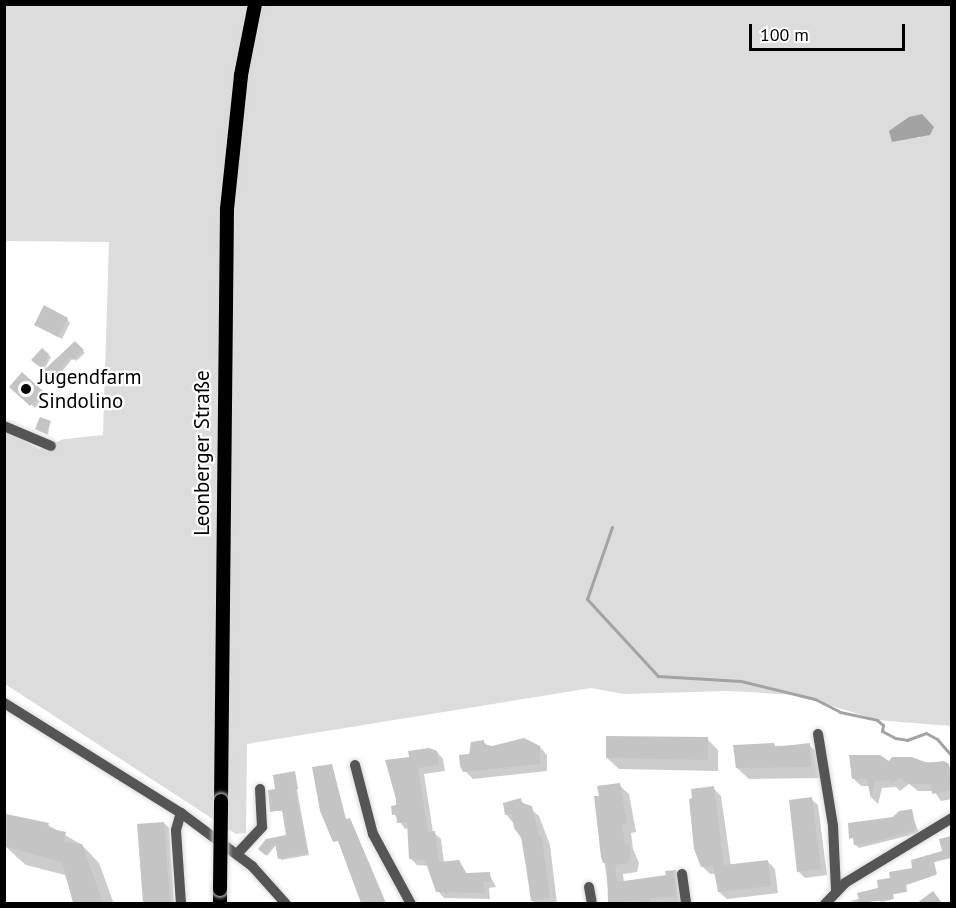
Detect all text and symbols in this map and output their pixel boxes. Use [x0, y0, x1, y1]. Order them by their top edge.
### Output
scale bar [752, 12, 908, 50]
text: 100 m [760, 23, 809, 46]
place label: Jugendfarm Sindolino [38, 364, 141, 414]
street label: Leonberger Straße [189, 370, 215, 536]
marker: Jugendfarm Sindolino [19, 382, 33, 396]

